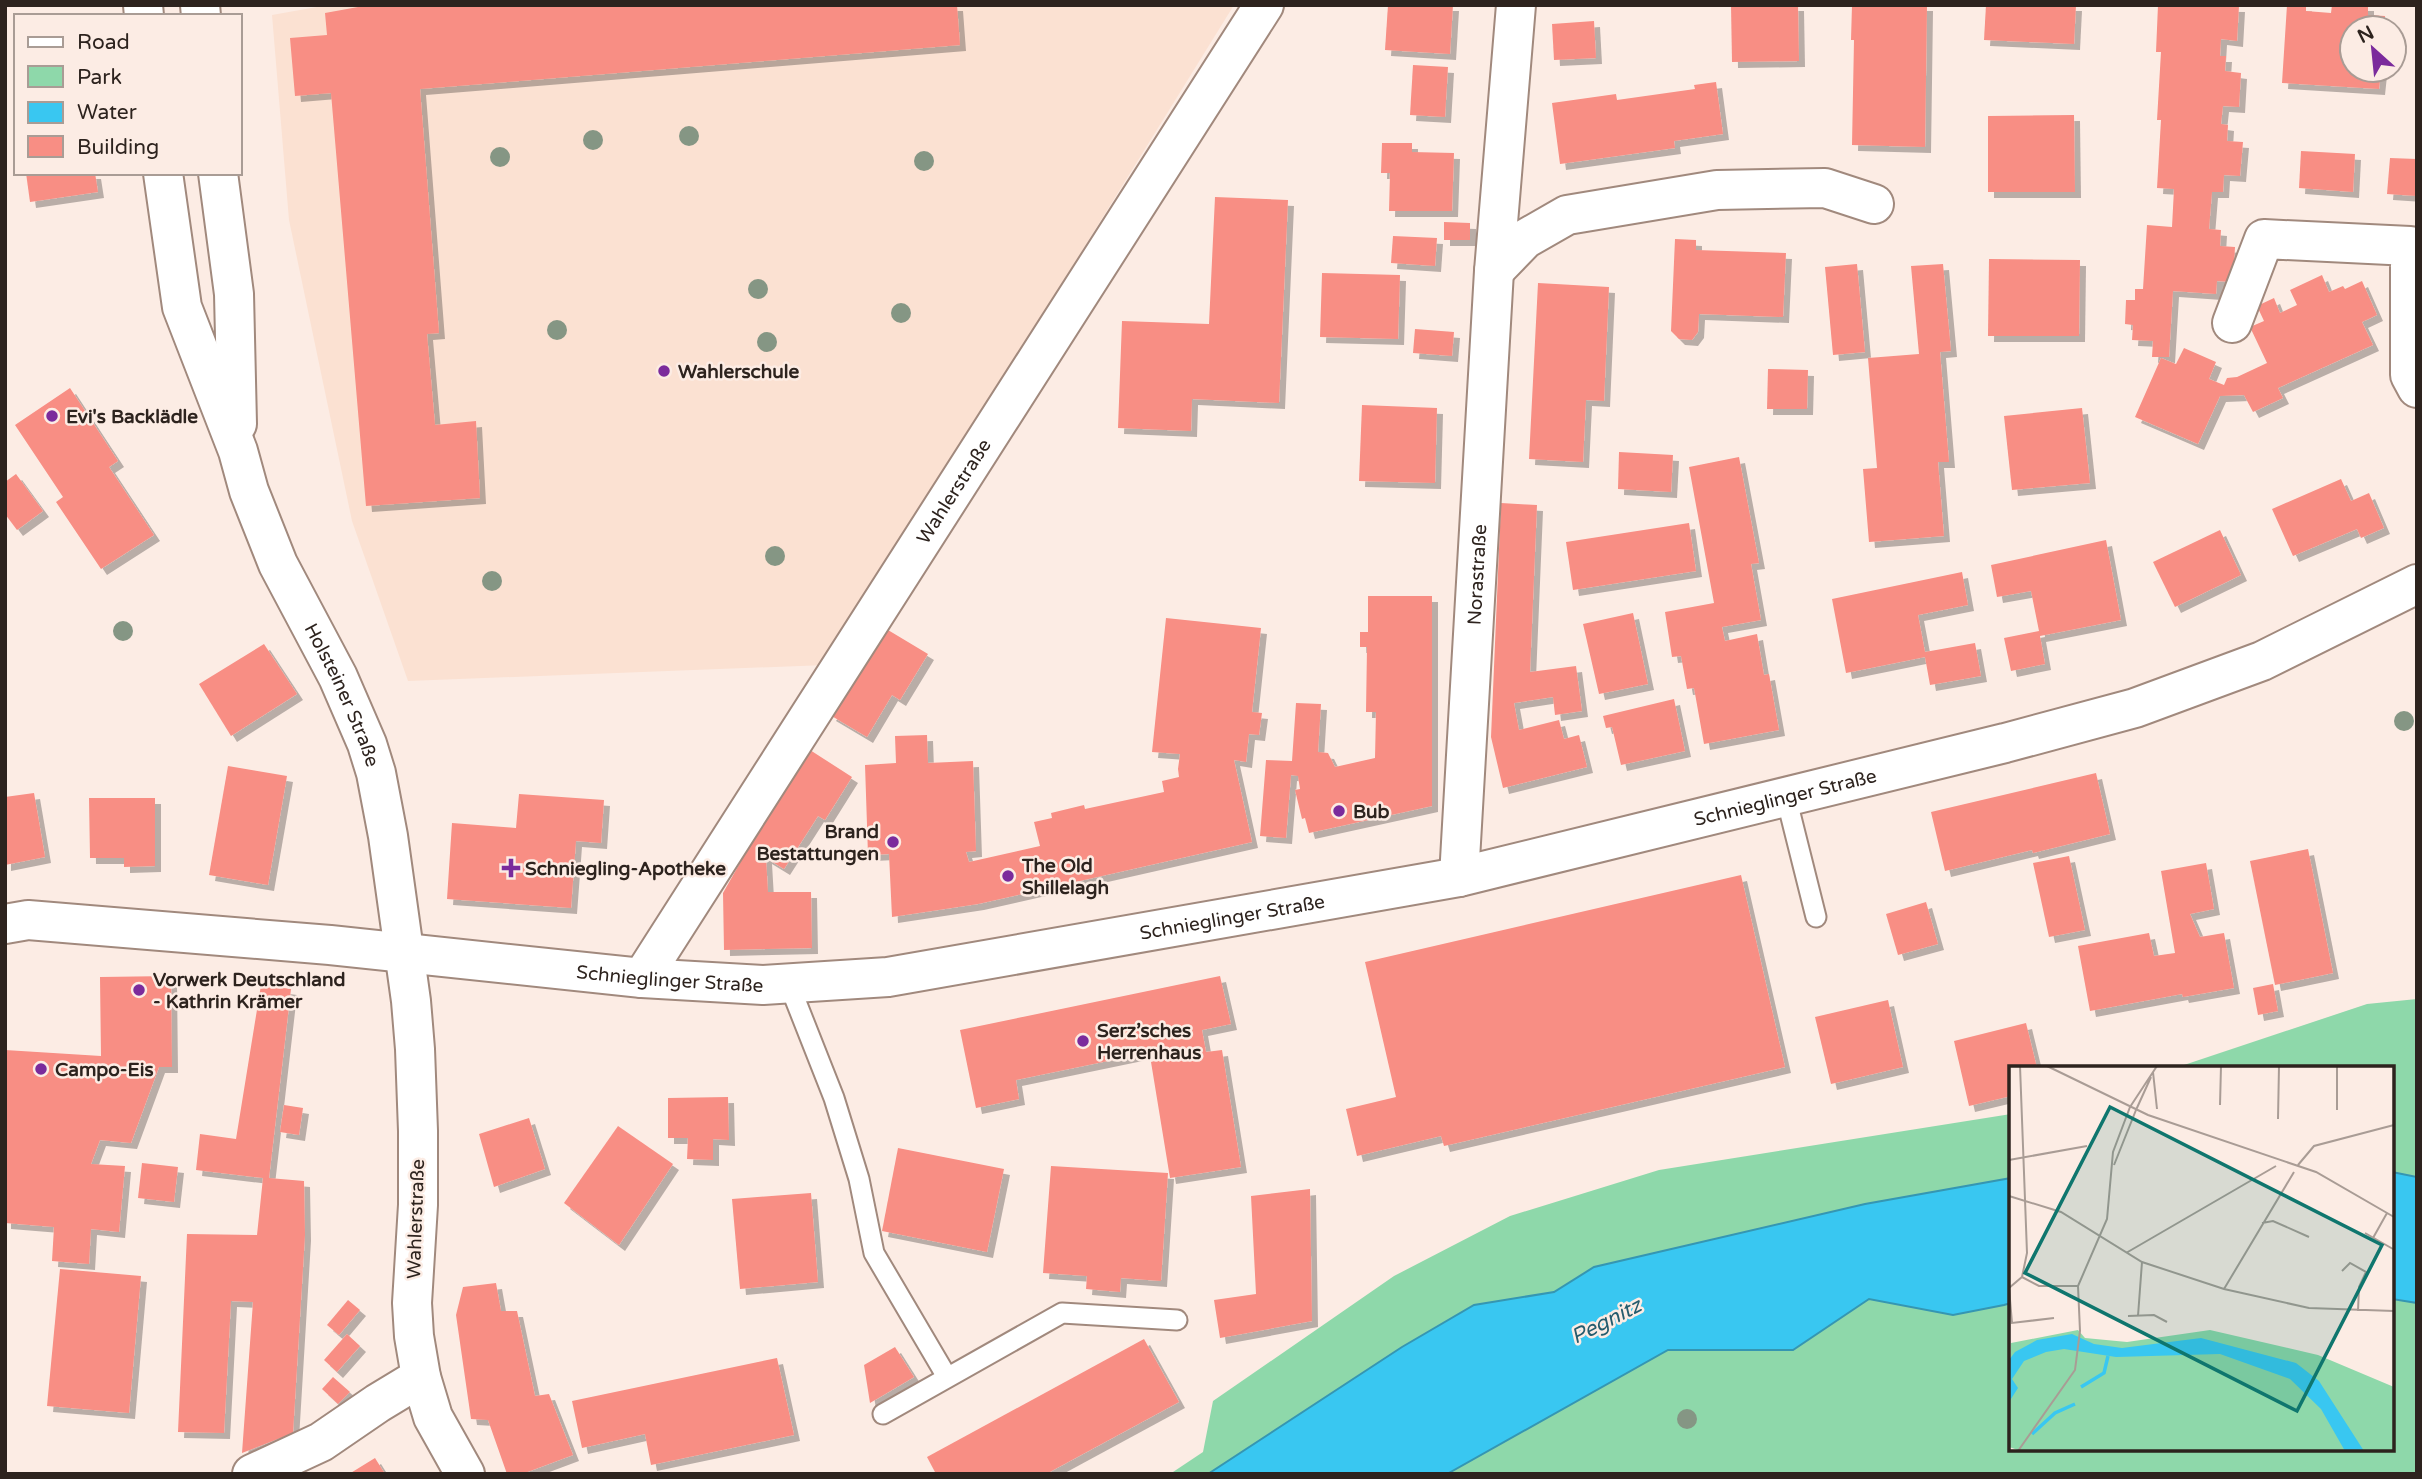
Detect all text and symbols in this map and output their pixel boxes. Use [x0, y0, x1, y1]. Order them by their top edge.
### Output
legend [14, 14, 242, 175]
north arrow [2338, 14, 2408, 84]
text: N [2354, 21, 2378, 48]
text: Road [77, 30, 130, 55]
text: Park [77, 65, 122, 90]
text: Water [77, 100, 137, 125]
text: Building [77, 135, 159, 160]
place label: Wahlerschule [678, 361, 800, 383]
marker: Wahlerschule [656, 363, 672, 379]
place label: Evi's Backlädle [66, 406, 198, 428]
marker: Evi's Backlädle [44, 408, 60, 424]
street label: Wahlerstraße [913, 435, 996, 548]
street label: Norastraße [1464, 523, 1491, 626]
street label: Holsteiner Straße [299, 620, 383, 769]
street label: Schnieglinger Straße [1692, 765, 1879, 831]
place label: Bub [1353, 801, 1390, 823]
marker: Bub [1331, 803, 1347, 819]
place label: Brand Bestattungen [756, 821, 879, 866]
marker: Brand Bestattungen [885, 834, 901, 850]
place label: The Old Shillelagh [1021, 855, 1109, 900]
place label: Schniegling-Apotheke [525, 858, 726, 881]
marker: Schniegling-Apotheke [503, 860, 519, 876]
marker: The Old Shillelagh [1000, 868, 1016, 884]
street label: Schnieglinger Straße [1138, 891, 1327, 945]
street label: Schnieglinger Straße [575, 961, 764, 997]
place label: Vorwerk Deutschland - Kathrin Krämer [153, 969, 346, 1013]
marker: Vorwerk Deutschland - Kathrin Krämer [131, 982, 147, 998]
place label: Serz’sches Herrenhaus [1097, 1020, 1201, 1064]
marker: Serz’sches Herrenhaus [1075, 1033, 1091, 1049]
place label: Campo-Eis [55, 1059, 154, 1082]
marker: Campo-Eis [33, 1061, 49, 1077]
inset map [2009, 1066, 2394, 1451]
street label: Wahlerstraße [403, 1159, 429, 1279]
water label: Pegnitz [1567, 1292, 1647, 1350]

